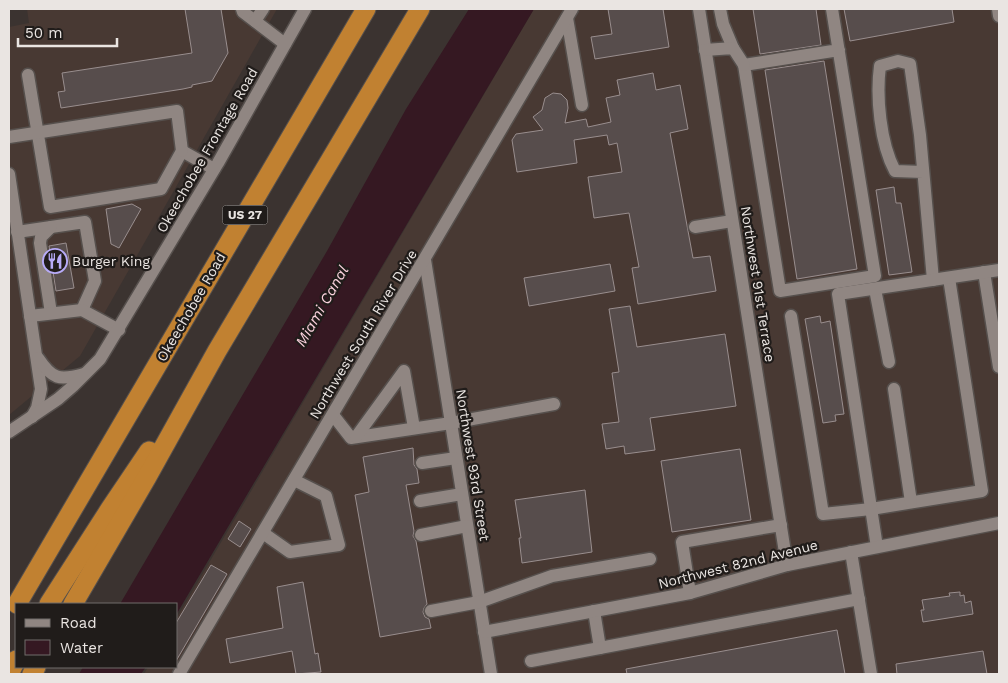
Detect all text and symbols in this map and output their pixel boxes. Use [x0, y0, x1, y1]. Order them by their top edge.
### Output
scale bar [18, 15, 116, 47]
text: 50 m [25, 24, 62, 42]
street label: Okeechobee Frontage Road [153, 65, 261, 235]
street label: Northwest 91st Terrace [738, 205, 778, 363]
road number: US 27 [222, 206, 268, 224]
street label: Northwest South River Drive [306, 247, 420, 421]
restaurant icon: Burger King [42, 248, 68, 274]
street label: Okeechobee Road [153, 250, 229, 364]
place label: Burger King [72, 253, 150, 269]
water label: Miami Canal [292, 262, 353, 350]
street label: Northwest 93rd Street [453, 388, 493, 542]
street label: Northwest 82nd Avenue [657, 536, 819, 592]
legend [15, 603, 178, 668]
text: Road [60, 614, 97, 632]
text: Water [60, 639, 103, 657]

